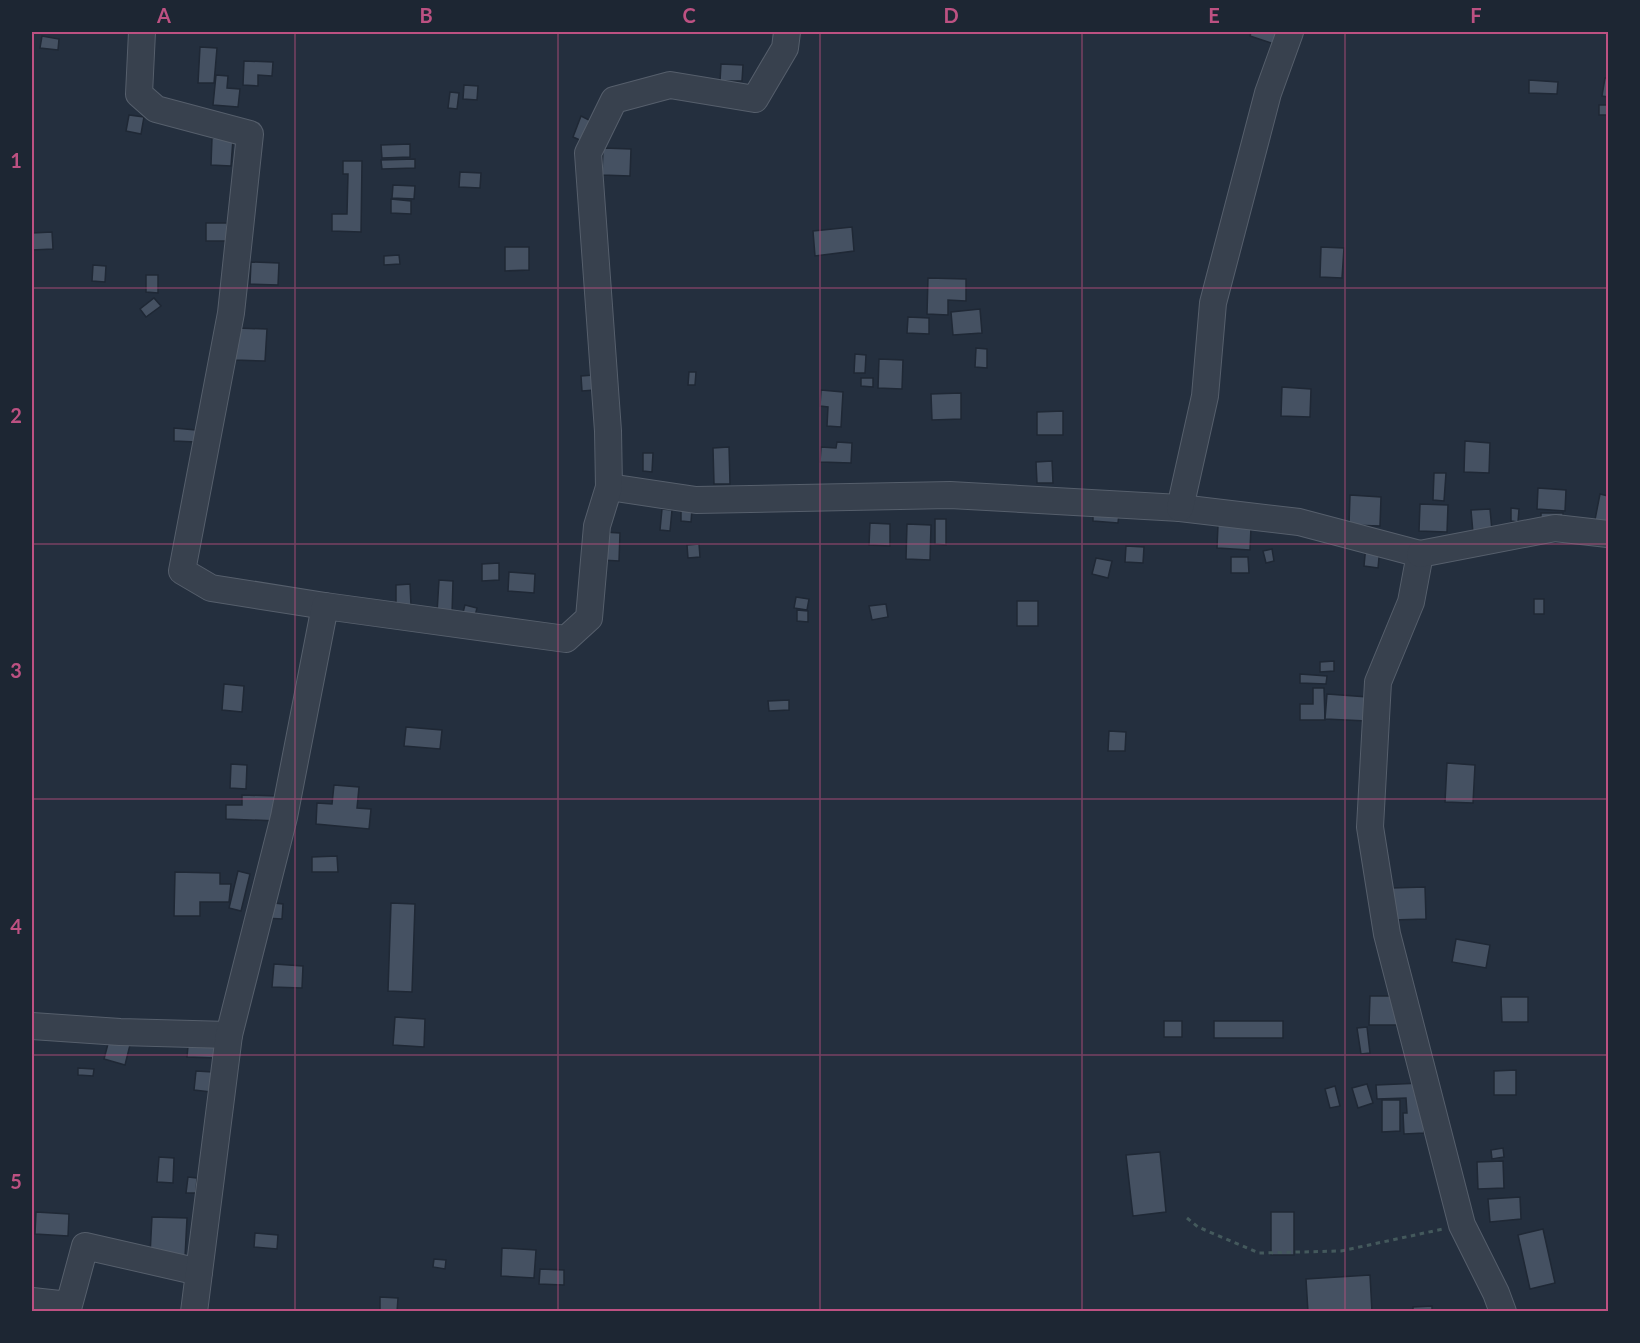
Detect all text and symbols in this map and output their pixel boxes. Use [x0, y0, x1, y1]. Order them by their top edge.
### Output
text: A [156, 3, 171, 27]
text: B [419, 3, 433, 27]
text: C [682, 3, 696, 27]
text: D [943, 3, 959, 27]
text: E [1208, 3, 1220, 27]
text: F [1470, 3, 1482, 27]
text: 1 [10, 148, 22, 172]
text: 2 [10, 403, 22, 427]
text: 3 [10, 658, 22, 682]
text: 4 [10, 914, 22, 938]
text: 5 [10, 1169, 22, 1193]

